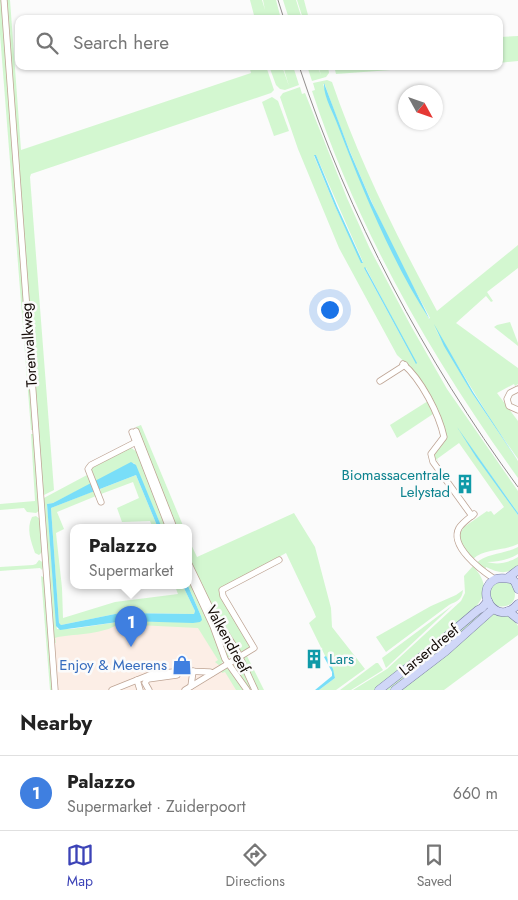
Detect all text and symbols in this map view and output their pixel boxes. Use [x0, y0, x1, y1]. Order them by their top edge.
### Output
search box [15, 15, 503, 70]
icon: search [33, 29, 61, 57]
text: Search here [73, 29, 169, 56]
north arrow [398, 85, 443, 130]
your location [317, 297, 343, 323]
street label: Torenvalkweg [15, 302, 43, 388]
place label: Biomassacentrale Lelystad [341, 464, 450, 503]
building icon: Biomassacentrale Lelystad [454, 473, 476, 495]
popup [70, 524, 192, 589]
text: Palazzo [89, 532, 157, 559]
text: Supermarket [89, 559, 173, 582]
street label: Valkendreef [200, 601, 256, 677]
pin: 1 [115, 606, 147, 647]
street label: Larserdreef [394, 619, 464, 681]
building icon: Lars [303, 648, 325, 670]
place label: Lars [329, 648, 354, 670]
place label: Enjoy & Meerens [59, 654, 167, 676]
shop icon: Enjoy & Meerens [171, 654, 193, 676]
text: Nearby [20, 708, 92, 738]
text: Palazzo [67, 768, 135, 795]
text: 1 [32, 782, 40, 805]
text: 660 m [453, 782, 498, 805]
text: Supermarket · Zuiderpoort [67, 795, 246, 818]
tab: Map [66, 841, 94, 891]
tab: Directions [226, 841, 285, 891]
tab: Saved [417, 841, 452, 891]

